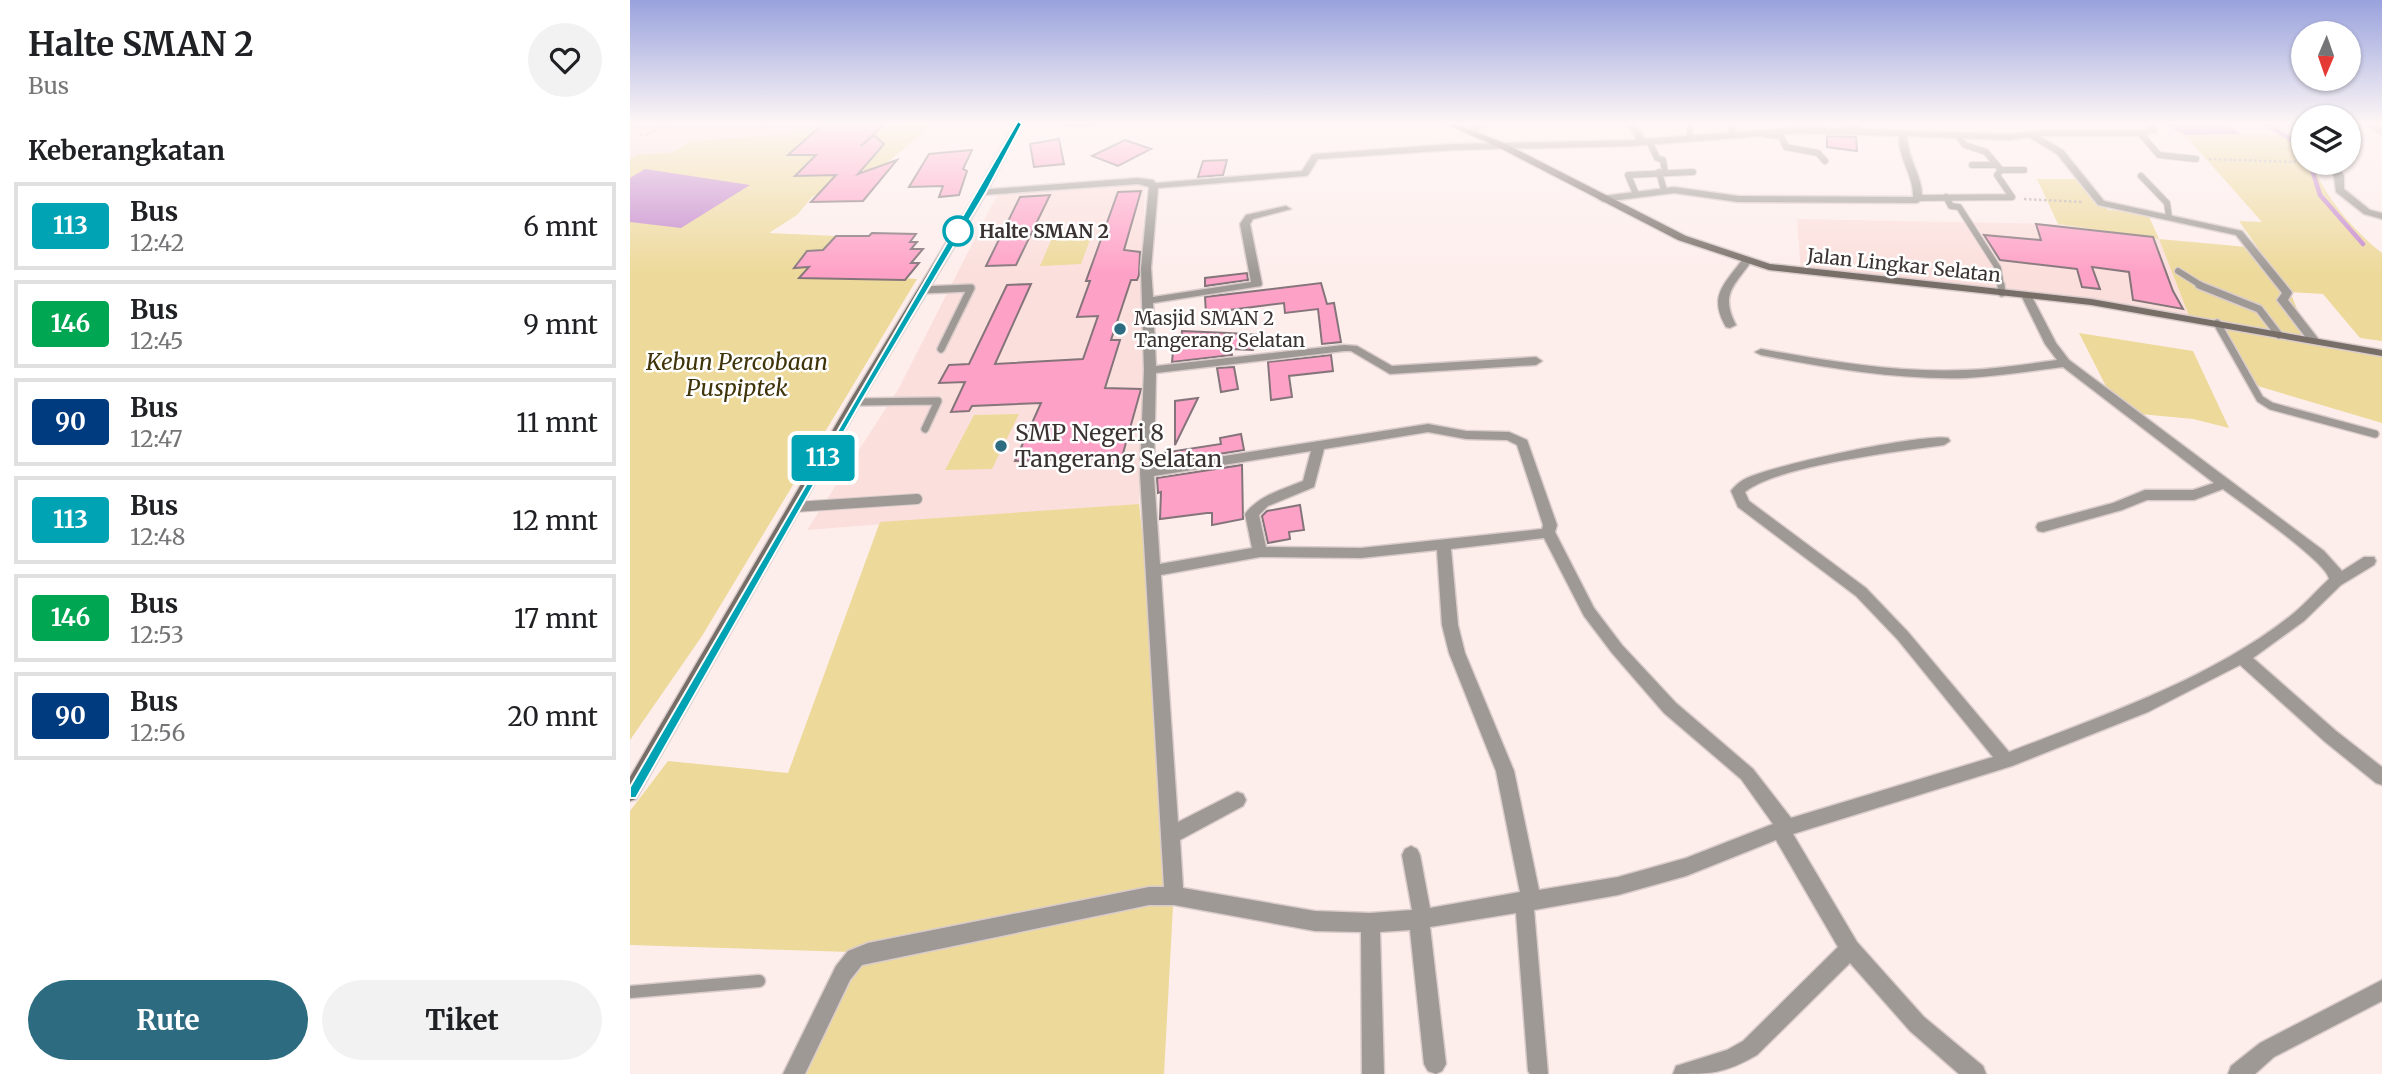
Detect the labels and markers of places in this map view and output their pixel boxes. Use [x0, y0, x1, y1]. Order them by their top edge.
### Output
marker: Halte SMAN 2 [943, 216, 973, 246]
place label: Halte SMAN 2 [979, 219, 1109, 243]
place label: Masjid SMAN 2 Tangerang Selatan [1134, 306, 1306, 352]
marker: Masjid SMAN 2 Tangerang Selatan [1112, 321, 1128, 337]
place label: SMP Negeri 8 Tangerang Selatan [1015, 418, 1222, 473]
marker: SMP Negeri 8 Tangerang Selatan [993, 438, 1009, 454]

